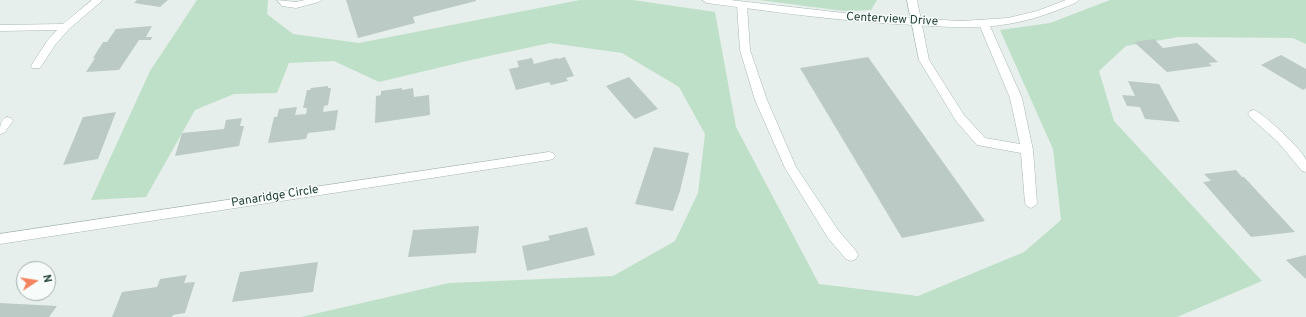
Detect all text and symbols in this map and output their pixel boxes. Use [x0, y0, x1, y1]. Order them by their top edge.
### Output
street label: Centerview Drive [846, 10, 938, 30]
street label: Panaridge Circle [230, 183, 320, 211]
north arrow [16, 261, 56, 301]
text: N [39, 273, 54, 284]

